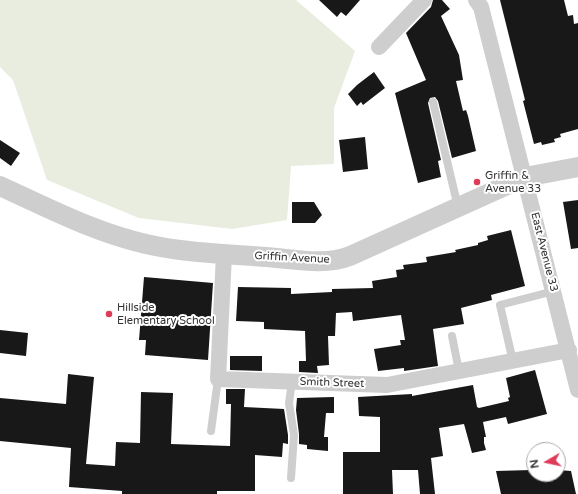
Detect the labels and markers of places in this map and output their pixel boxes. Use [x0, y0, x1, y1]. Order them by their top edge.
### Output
place label: Griffin & Avenue 33 [485, 169, 541, 195]
marker: Griffin & Avenue 33 [472, 177, 482, 187]
place label: Hillside Elementary School [117, 301, 215, 327]
marker: Hillside Elementary School [104, 309, 114, 319]

